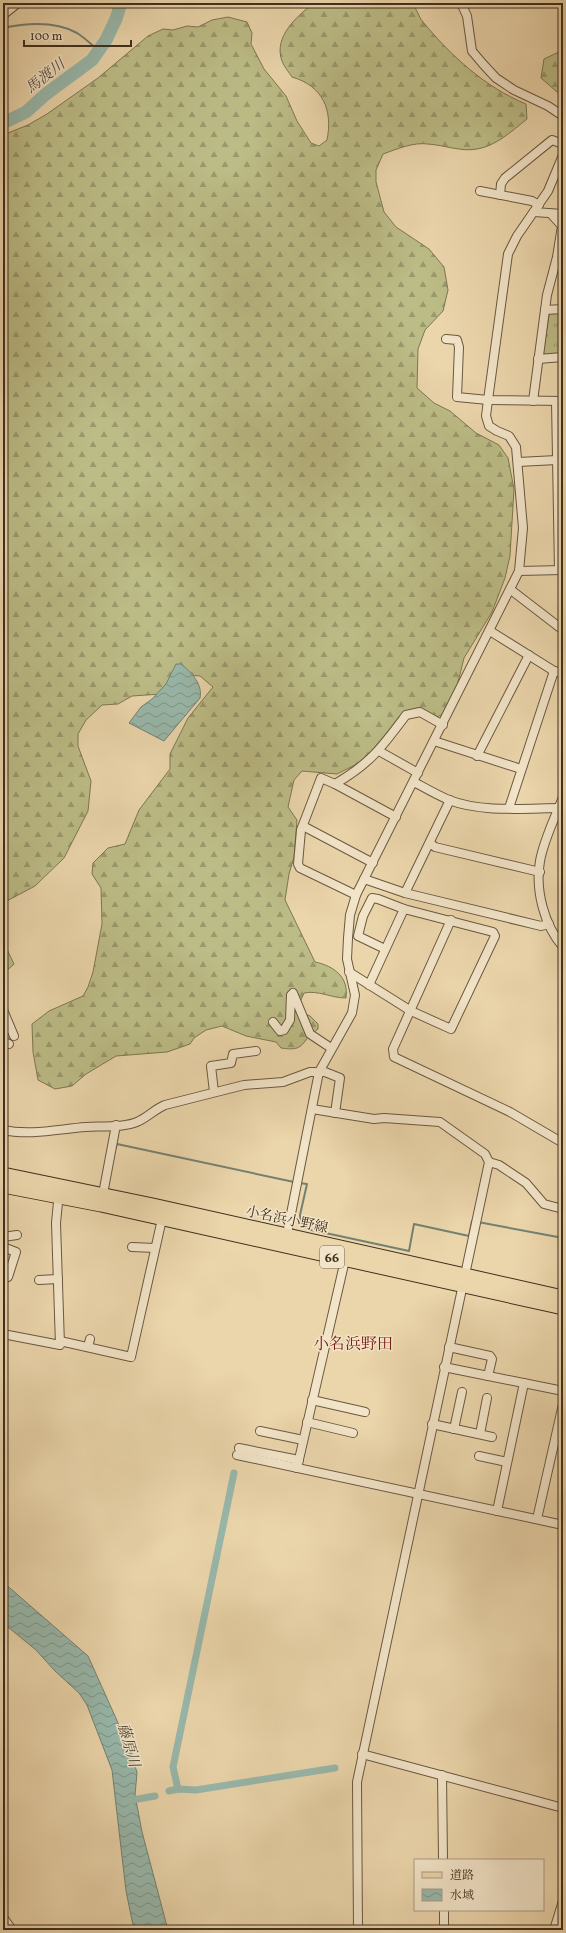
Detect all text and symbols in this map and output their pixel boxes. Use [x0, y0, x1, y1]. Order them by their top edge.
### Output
scale bar [24, 22, 131, 48]
text: 100 m [30, 29, 63, 45]
water label: 馬渡川 [22, 54, 72, 99]
street label: 小名浜小野線 [244, 1202, 330, 1238]
road number: 66 [320, 1246, 344, 1268]
district label: 小名浜野田 [313, 1334, 393, 1356]
water label: 藤原川 [111, 1721, 144, 1772]
legend [414, 1859, 544, 1911]
text: 道路 [450, 1868, 474, 1884]
text: 水域 [450, 1888, 474, 1904]

